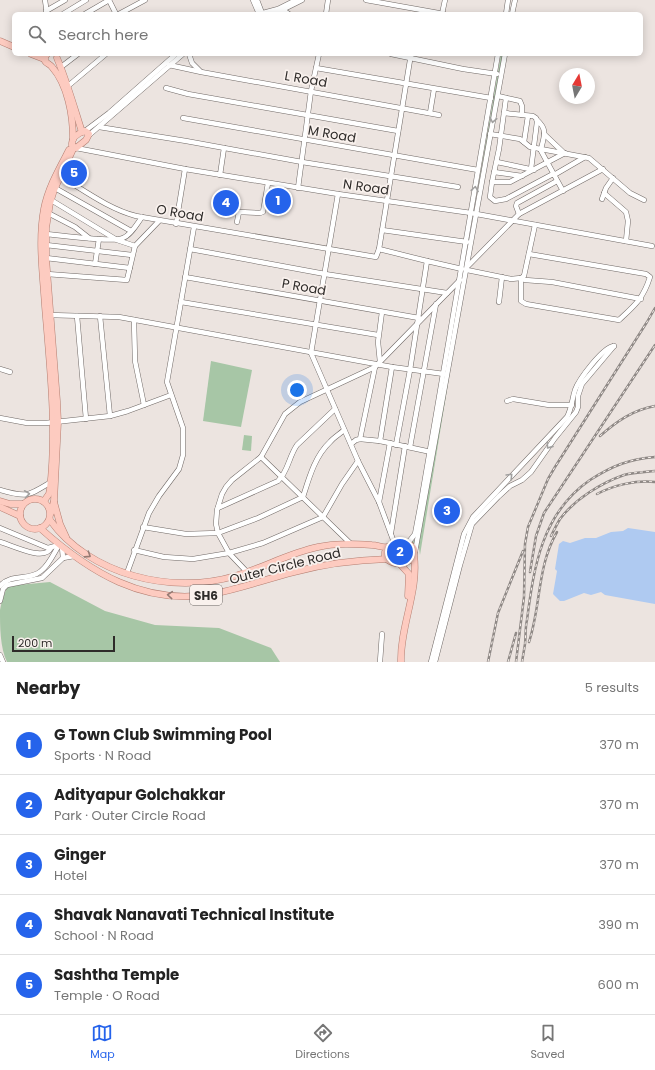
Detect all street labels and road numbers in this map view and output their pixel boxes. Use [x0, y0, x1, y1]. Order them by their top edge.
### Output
street label: L Road [283, 66, 329, 92]
street label: M Road [306, 120, 358, 148]
street label: N Road [342, 174, 390, 200]
street label: O Road [155, 200, 205, 226]
street label: P Road [280, 274, 328, 300]
street label: Outer Circle Road [227, 543, 343, 589]
road number: SH6 [190, 585, 222, 605]

